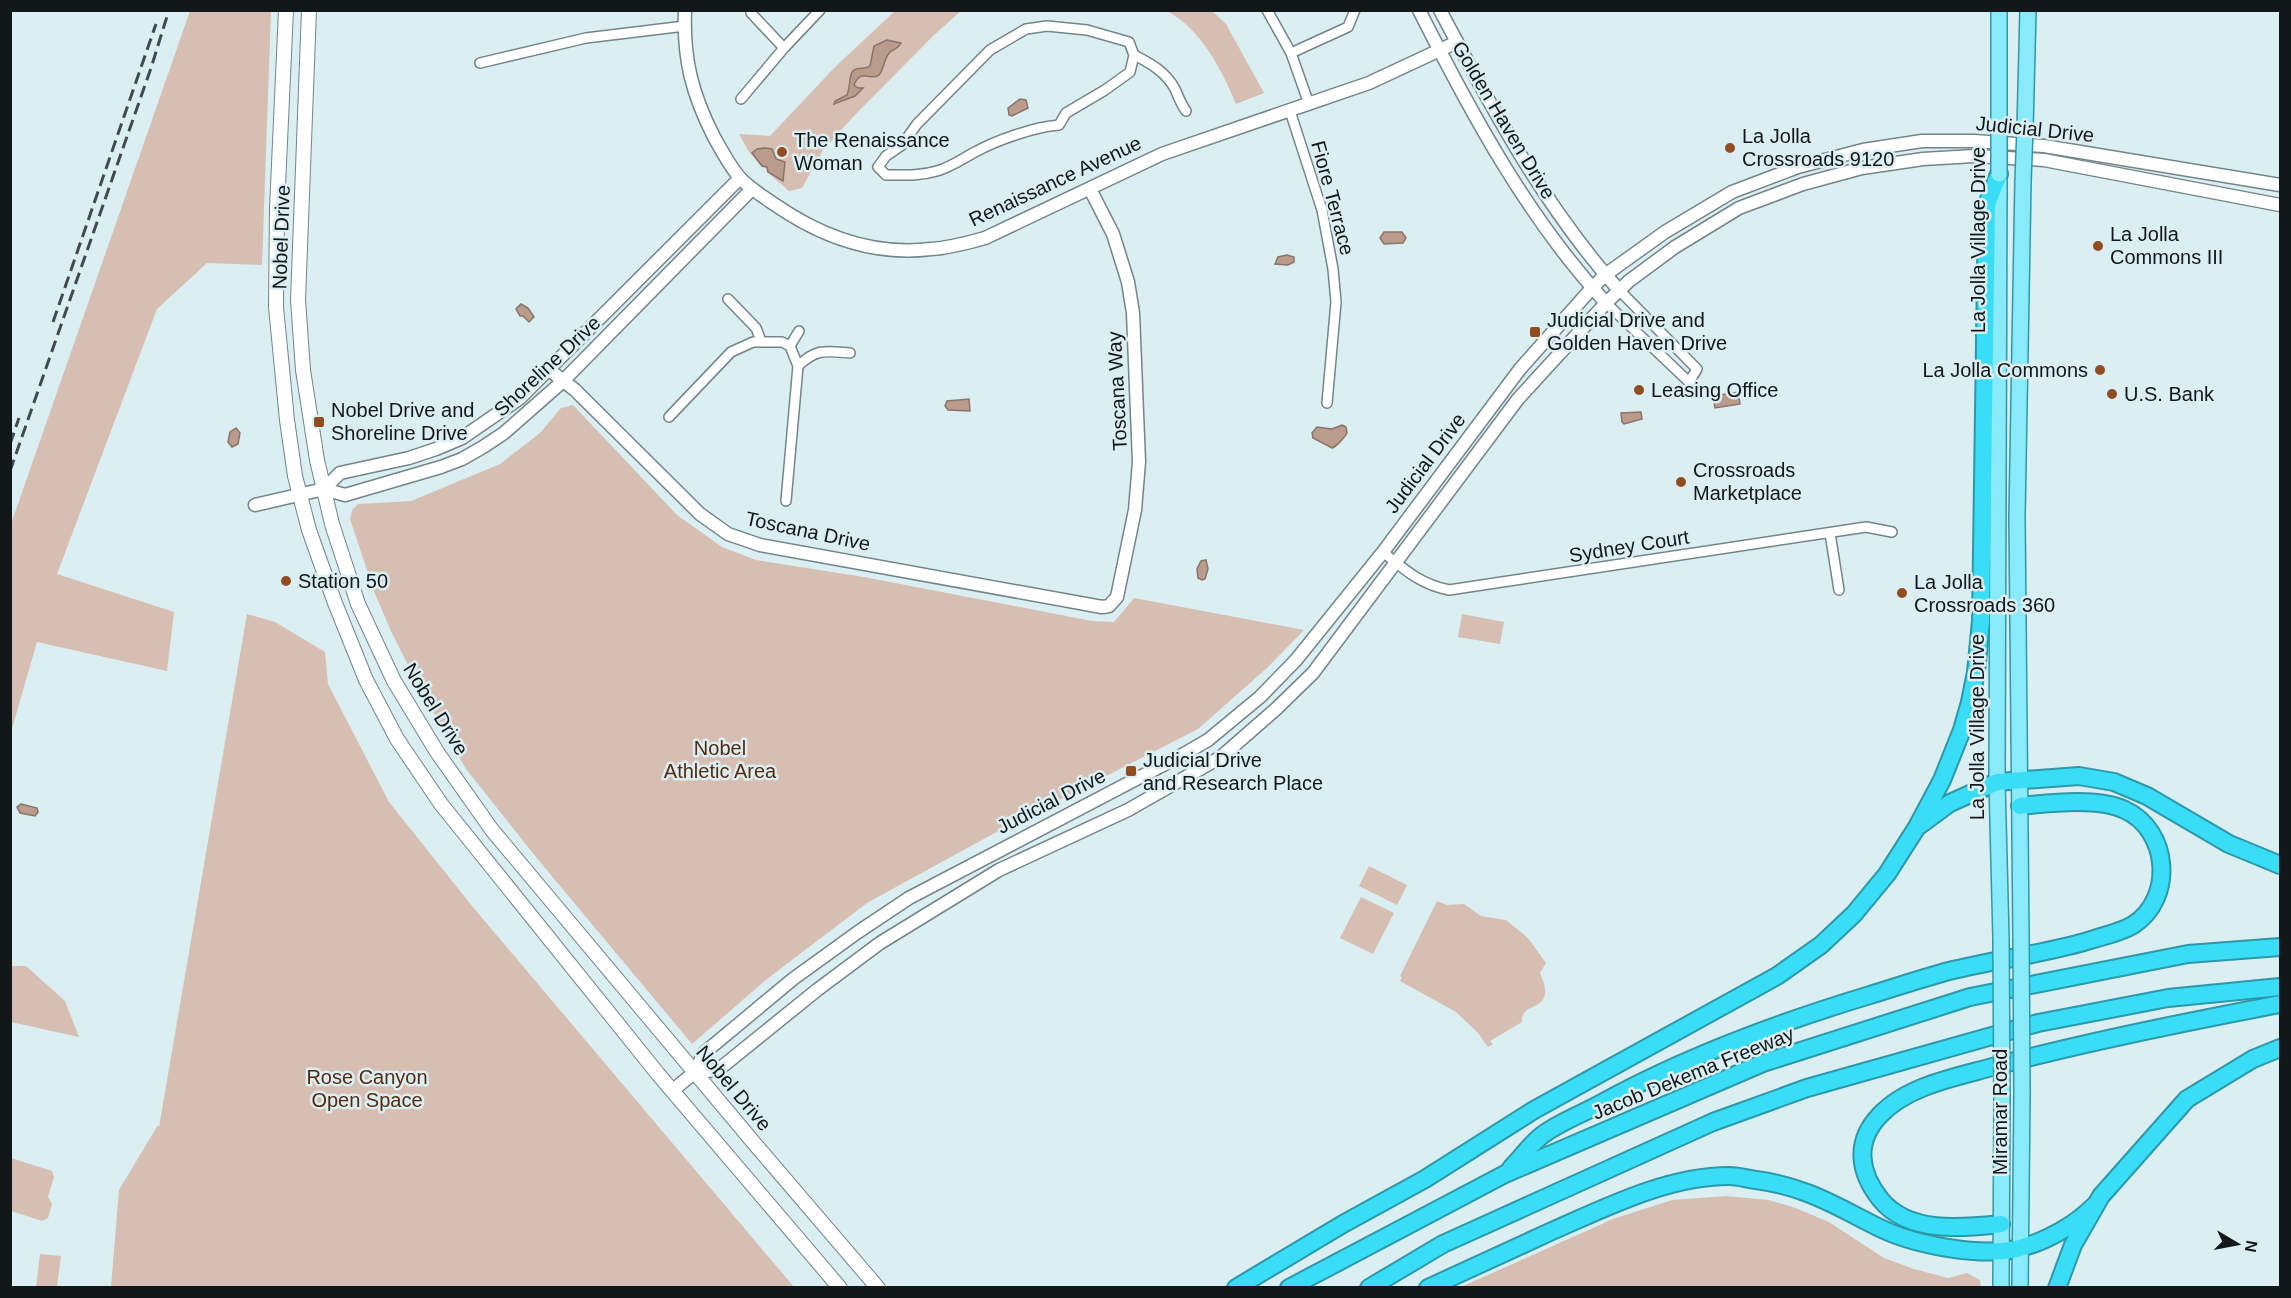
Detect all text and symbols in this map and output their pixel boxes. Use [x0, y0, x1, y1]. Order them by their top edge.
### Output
street label: Golden Haven Drive [1448, 37, 1560, 203]
street label: Judicial Drive [1975, 112, 2095, 146]
place label: La Jolla Crossroads 9120 [1742, 125, 1894, 170]
place label: The Renaissance Woman [794, 129, 950, 174]
street label: Renaissance Avenue [965, 131, 1145, 231]
street label: Fiore Terrace [1307, 138, 1359, 258]
marker: La Jolla Crossroads 9120 [1723, 141, 1737, 155]
marker: The Renaissance Woman [775, 145, 789, 159]
street label: La Jolla Village Drive [1967, 147, 1989, 333]
street label: Nobel Drive [268, 184, 294, 290]
place label: La Jolla Commons III [2110, 223, 2223, 268]
marker: La Jolla Commons III [2091, 239, 2105, 253]
place label: Judicial Drive and Golden Haven Drive [1547, 309, 1727, 354]
street label: Shoreline Drive [489, 311, 605, 421]
marker: Judicial Drive and Golden Haven Drive [1528, 325, 1542, 339]
street label: Toscana Way [1103, 331, 1131, 451]
place label: La Jolla Commons [1922, 359, 2088, 381]
marker: La Jolla Commons [2093, 363, 2107, 377]
place label: Leasing Office [1651, 379, 1779, 401]
marker: Leasing Office [1632, 383, 1646, 397]
place label: U.S. Bank [2124, 383, 2215, 405]
marker: U.S. Bank [2105, 387, 2119, 401]
place label: Nobel Drive and Shoreline Drive [331, 399, 474, 444]
street label: Judicial Drive [1380, 409, 1470, 517]
marker: Nobel Drive and Shoreline Drive [312, 415, 326, 429]
place label: Crossroads Marketplace [1693, 459, 1802, 504]
marker: Crossroads Marketplace [1674, 475, 1688, 489]
street label: Toscana Drive [744, 507, 872, 555]
street label: Sydney Court [1567, 526, 1691, 566]
place label: Station 50 [298, 570, 388, 592]
place label: La Jolla Crossroads 360 [1914, 571, 2055, 616]
marker: Station 50 [279, 574, 293, 588]
marker: La Jolla Crossroads 360 [1895, 586, 1909, 600]
street label: La Jolla Village Drive [1966, 634, 1988, 820]
street label: Nobel Drive [399, 659, 473, 759]
park label: Nobel Athletic Area [664, 737, 777, 782]
place label: Judicial Drive and Research Place [1143, 749, 1323, 794]
street label: Judicial Drive [993, 764, 1109, 838]
marker: Judicial Drive and Research Place [1124, 764, 1138, 778]
street label: Jacob Dekema Freeway [1589, 1022, 1797, 1124]
street label: Nobel Drive [692, 1041, 776, 1135]
street label: Miramar Road [1989, 1049, 2011, 1175]
park label: Rose Canyon Open Space [306, 1066, 428, 1111]
north arrow [2207, 1214, 2267, 1274]
text: N [2242, 1239, 2261, 1254]

